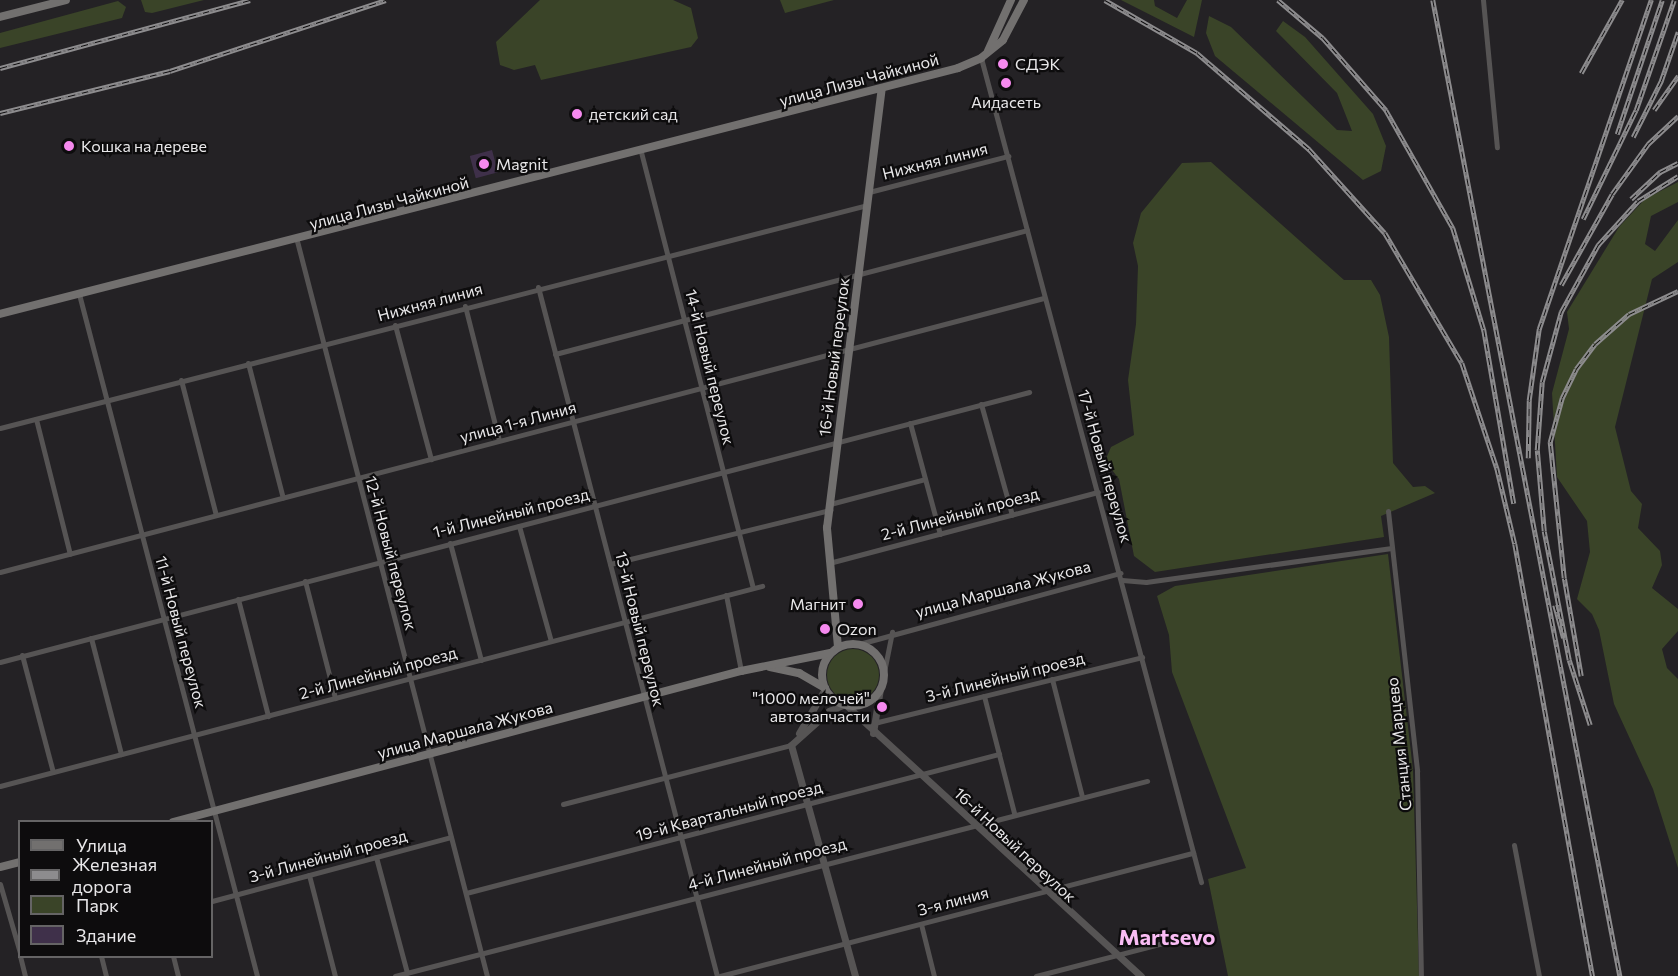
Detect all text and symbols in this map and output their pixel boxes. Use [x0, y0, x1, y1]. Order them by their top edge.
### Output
street label: улица Лизы Чайкиной [777, 49, 941, 111]
place label: СДЭК [1015, 54, 1060, 74]
marker: СДЭК [996, 57, 1010, 71]
marker: Аидасеть [999, 76, 1013, 90]
place label: Аидасеть [971, 92, 1041, 112]
place label: детский сад [589, 104, 678, 124]
marker: детский сад [570, 107, 584, 121]
place label: Кошка на дереве [81, 136, 207, 156]
marker: Кошка на дереве [62, 139, 76, 153]
street label: Нижняя линия [880, 139, 990, 183]
place label: Magnit [496, 154, 548, 174]
marker: Magnit [477, 157, 491, 171]
street label: улица Лизы Чайкиной [307, 172, 471, 234]
street label: 16-й Новый переулок [815, 277, 853, 437]
street label: Нижняя линия [375, 279, 485, 325]
street label: 14-й Новый переулок [681, 287, 739, 447]
street label: 17-й Новый переулок [1074, 387, 1136, 545]
street label: улица 1-я Линия [458, 397, 578, 447]
street label: 12-й Новый переулок [361, 474, 421, 632]
street label: 1-й Линейный проезд [431, 484, 591, 542]
street label: 2-й Линейный проезд [879, 484, 1041, 544]
street label: 13-й Новый переулок [611, 549, 669, 709]
street label: 11-й Новый переулок [151, 554, 211, 710]
street label: улица Маршала Жукова [913, 556, 1093, 622]
place label: Магнит [790, 594, 846, 614]
marker: Магнит [851, 597, 865, 611]
place label: Ozon [837, 619, 877, 639]
marker: Ozon [818, 622, 832, 636]
street label: 2-й Линейный проезд [297, 643, 459, 703]
street label: 3-й Линейный проезд [924, 648, 1086, 706]
street label: Станция Марцево [1382, 676, 1416, 812]
place label: "1000 мелочей" автозапчасти [752, 688, 870, 726]
street label: улица Маршала Жукова [375, 697, 555, 763]
marker: "1000 мелочей" автозапчасти [875, 700, 889, 714]
street label: 19-й Квартальный проезд [634, 777, 824, 845]
street label: 16-й Новый переулок [950, 784, 1080, 906]
legend [18, 820, 213, 958]
street label: 3-й Линейный проезд [247, 826, 409, 886]
text: Улица [76, 834, 127, 856]
street label: 4-й Линейный проезд [686, 834, 848, 894]
text: Железная дорога [72, 853, 157, 897]
street label: 3-я линия [916, 882, 990, 920]
text: Парк [76, 894, 119, 916]
text: Здание [76, 924, 136, 946]
district label: Martsevo [1118, 924, 1216, 950]

